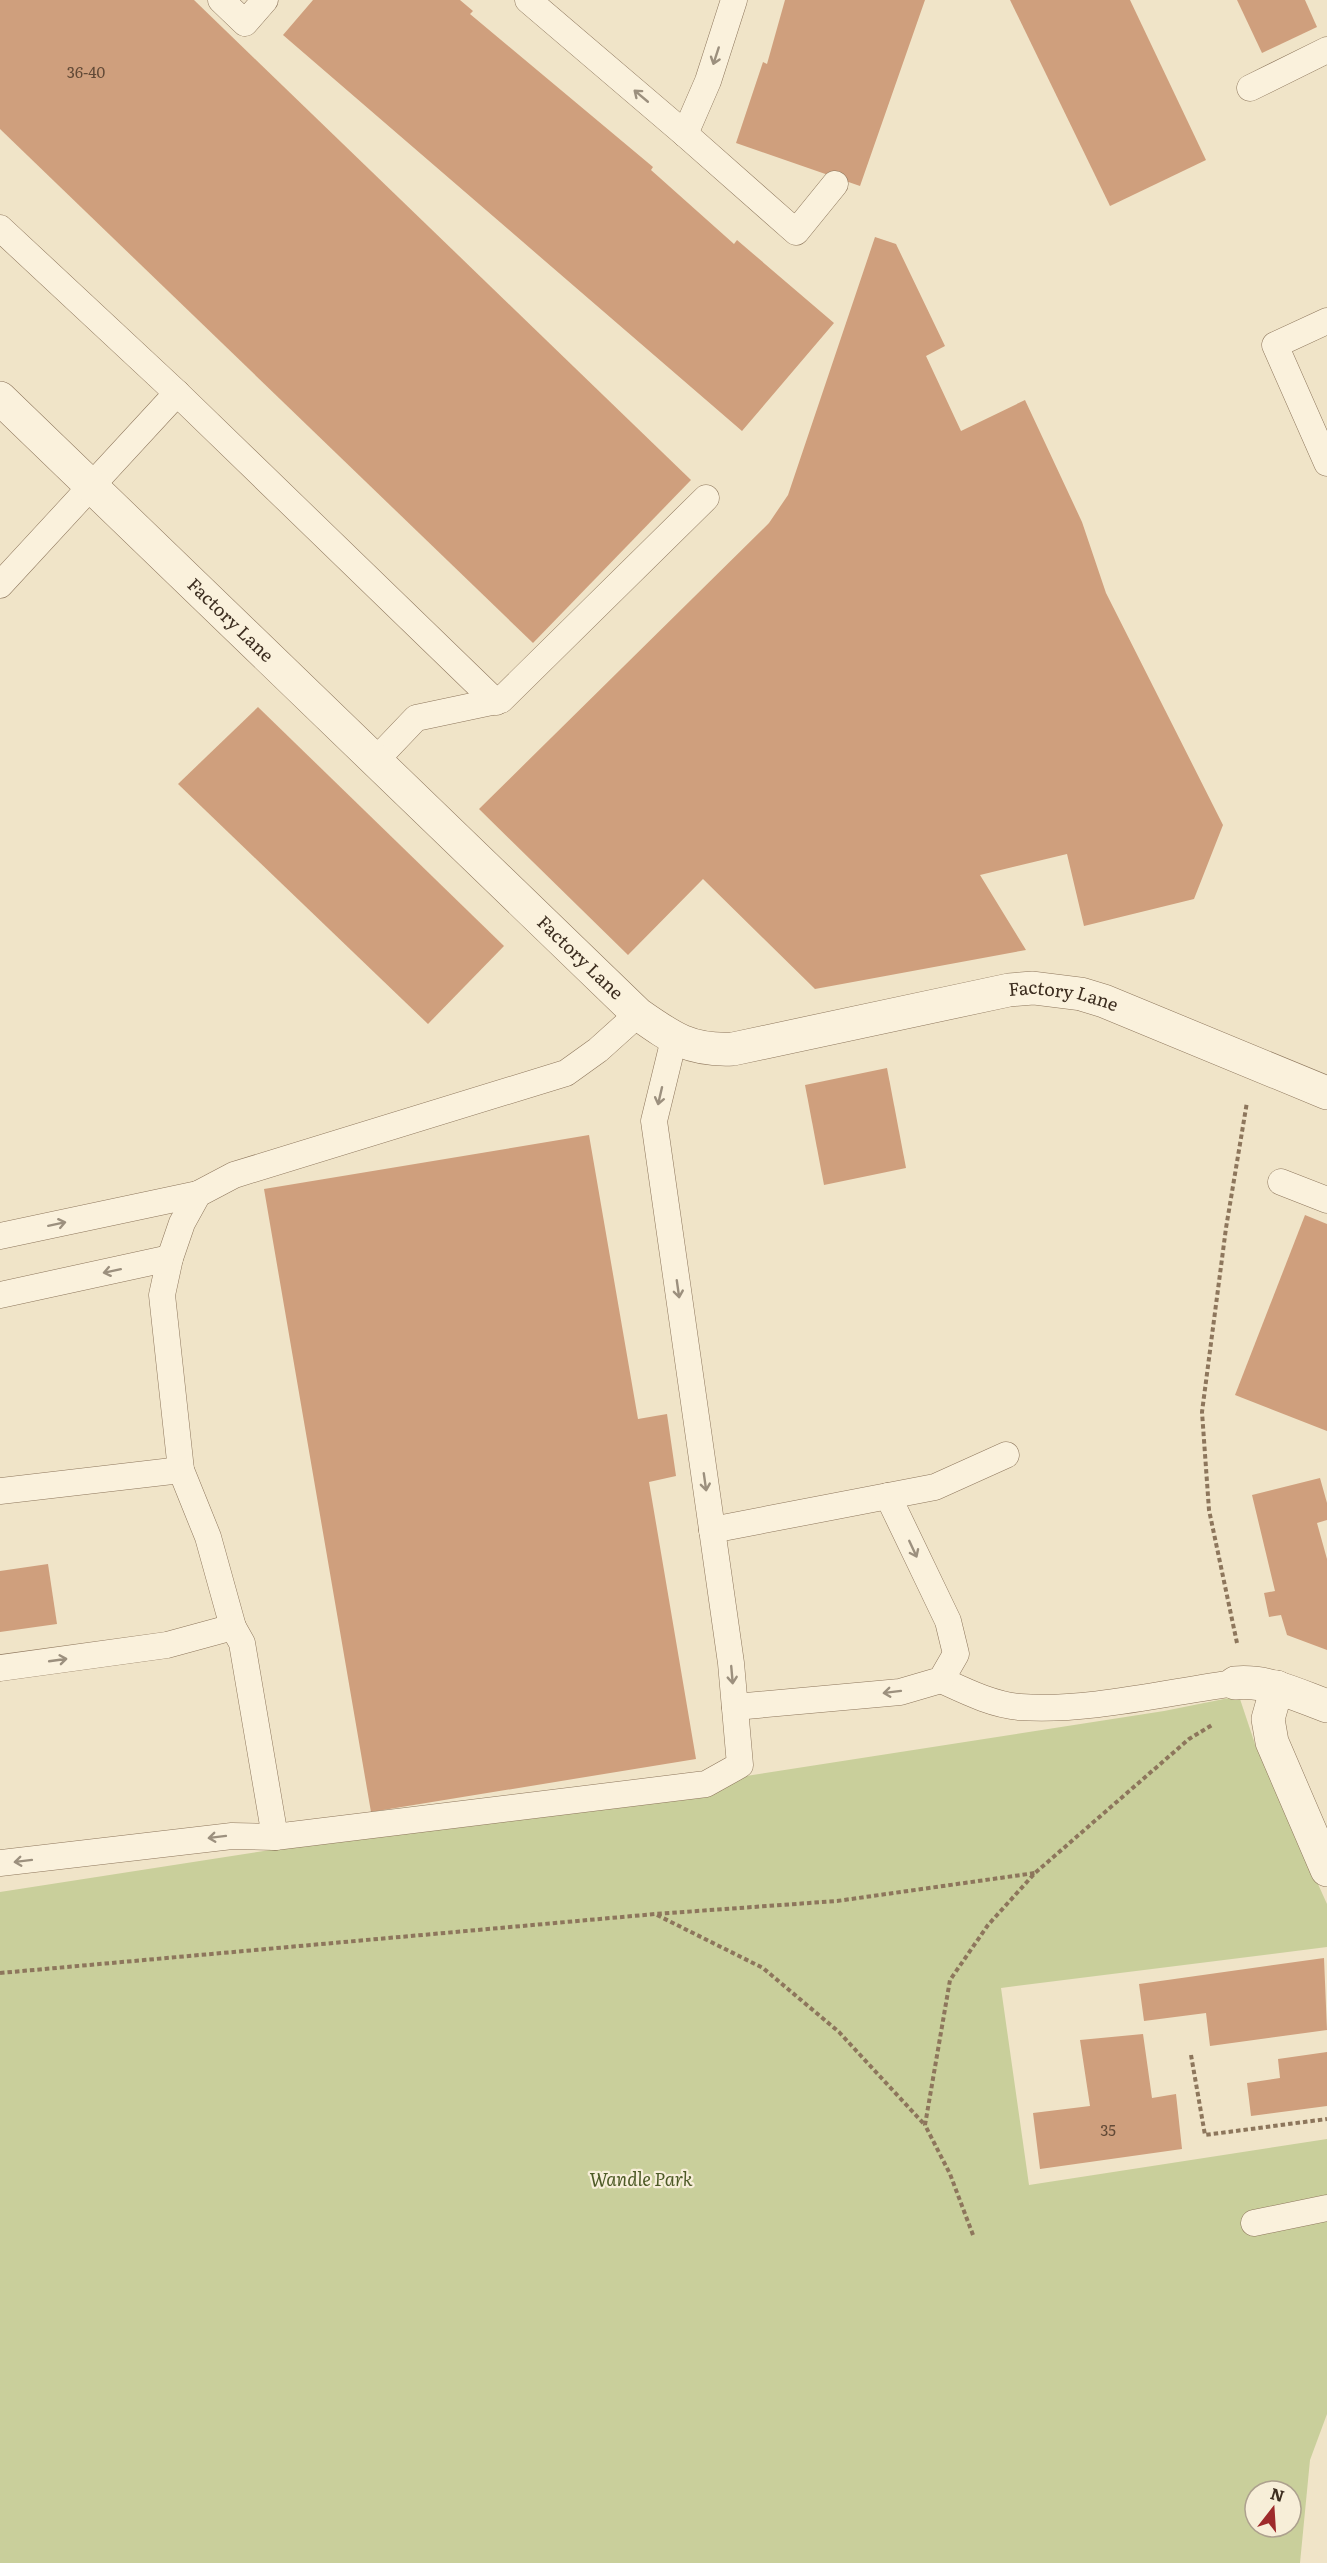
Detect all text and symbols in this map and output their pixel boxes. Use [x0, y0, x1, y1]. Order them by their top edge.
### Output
one-way arrow [710, 46, 721, 65]
house number: 36-40 [67, 60, 106, 83]
one-way arrow [634, 89, 649, 103]
street label: Factory Lane [182, 571, 281, 668]
street label: Factory Lane [532, 908, 630, 1005]
street label: Factory Lane [1007, 973, 1123, 1017]
one-way arrow [653, 1086, 665, 1105]
one-way arrow [47, 1218, 66, 1229]
one-way arrow [103, 1265, 122, 1277]
one-way arrow [672, 1278, 683, 1298]
one-way arrow [700, 1471, 711, 1491]
one-way arrow [907, 1539, 919, 1557]
one-way arrow [48, 1654, 67, 1665]
one-way arrow [727, 1664, 738, 1684]
one-way arrow [882, 1687, 902, 1698]
one-way arrow [207, 1832, 227, 1843]
one-way arrow [14, 1855, 33, 1866]
house number: 35 [1100, 2118, 1116, 2141]
park label: Wandle Park [589, 2165, 693, 2192]
north arrow [1243, 2479, 1303, 2539]
text: N [1268, 2480, 1288, 2507]

